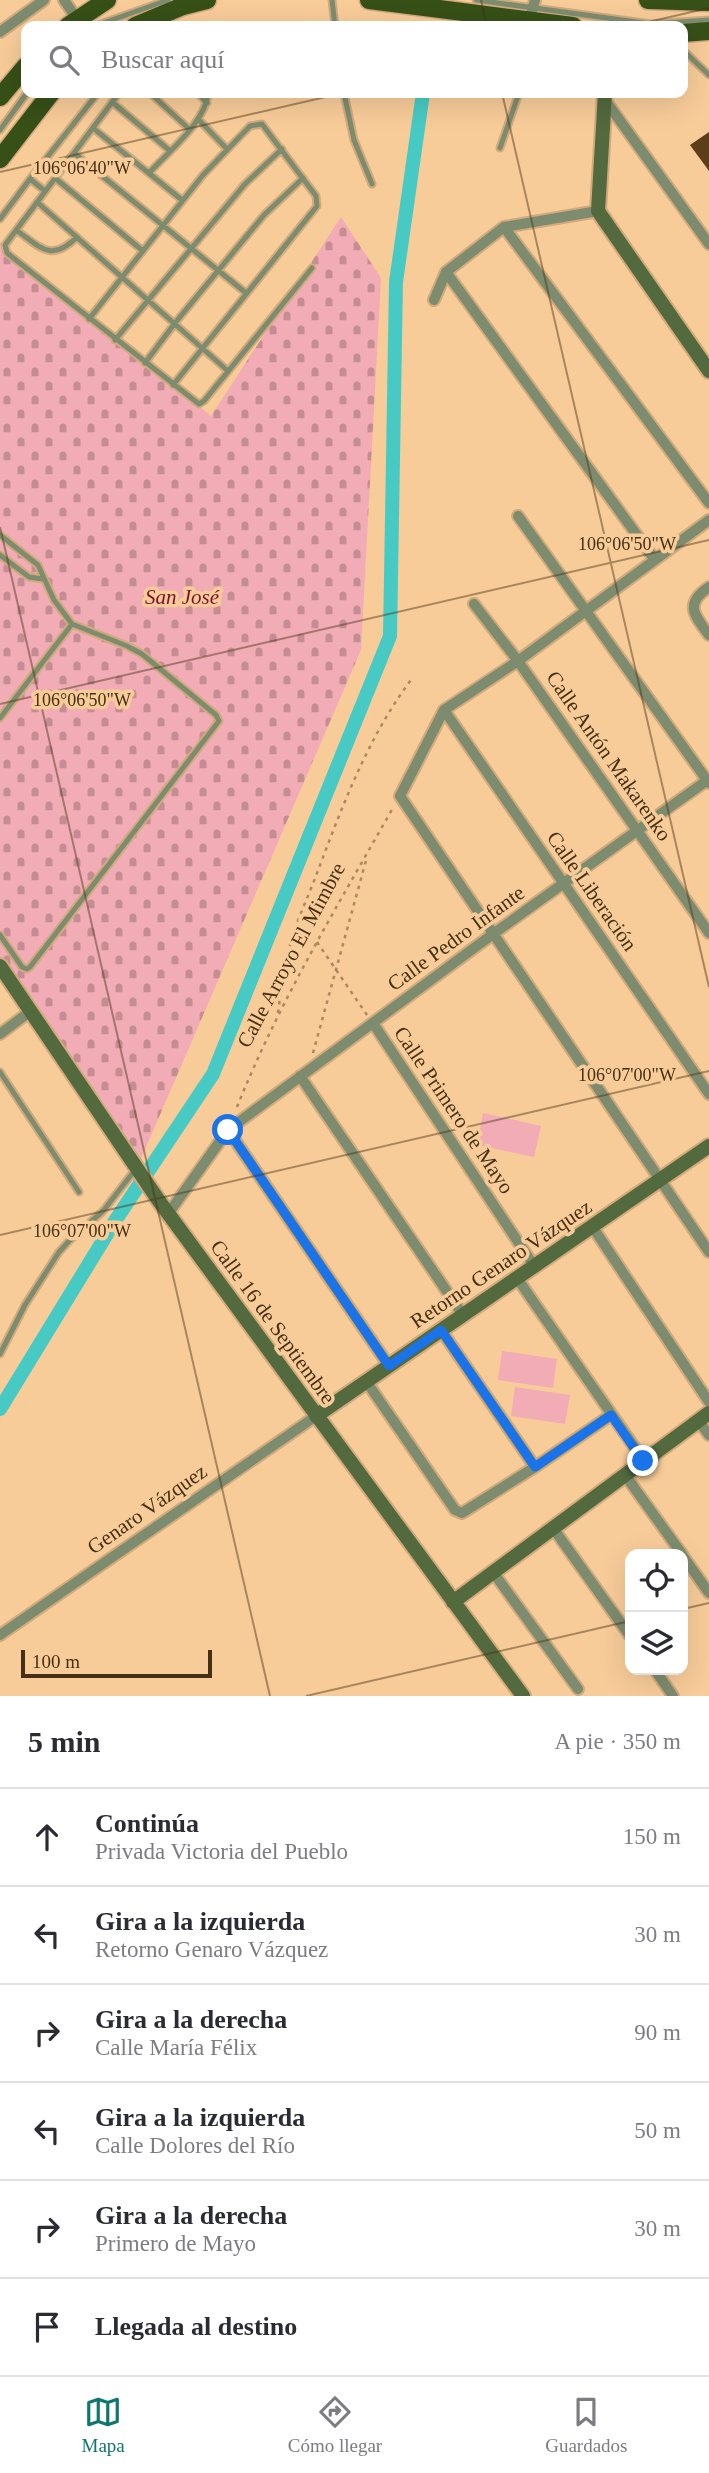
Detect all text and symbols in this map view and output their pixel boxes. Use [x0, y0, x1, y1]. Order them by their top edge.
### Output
search box [21, 21, 688, 98]
icon: search [45, 41, 83, 79]
text: Buscar aquí [101, 45, 224, 74]
text: 106°06'40"W [33, 158, 131, 178]
text: 106°06'50"W [578, 534, 676, 554]
park label: San José [145, 585, 221, 609]
street label: Calle Antón Makarenko [541, 666, 677, 846]
text: 106°06'50"W [33, 690, 131, 710]
street label: Calle Liberación [542, 827, 642, 956]
street label: Calle Arroyo El Mimbre [232, 858, 350, 1052]
street label: Calle Pedro Infante [383, 880, 529, 996]
street label: Calle Primero de Mayo [389, 1022, 519, 1198]
text: 106°07'00"W [578, 1065, 676, 1085]
route start [212, 1114, 243, 1145]
street label: Retorno Genaro Vázquez [406, 1194, 596, 1334]
text: 106°07'00"W [33, 1221, 131, 1241]
street label: Calle 16 de Septiembre [206, 1235, 340, 1409]
route end [627, 1445, 658, 1476]
street label: Genaro Vázquez [83, 1459, 211, 1559]
map controls [625, 1549, 688, 1675]
button: locate [625, 1549, 688, 1612]
button: layers [625, 1612, 688, 1675]
scale bar [21, 1647, 212, 1679]
text: 100 m [32, 1651, 80, 1672]
text: 5 min [28, 1725, 101, 1758]
text: A pie · 350 m [555, 1729, 681, 1754]
text: Continúa [95, 1809, 199, 1838]
icon: ahead [28, 1818, 66, 1856]
text: 150 m [623, 1824, 681, 1849]
text: Privada Victoria del Pueblo [95, 1839, 348, 1864]
text: Gira a la izquierda [95, 1907, 305, 1936]
icon: left [28, 1916, 66, 1954]
text: 30 m [634, 1922, 681, 1947]
text: Retorno Genaro Vázquez [95, 1937, 328, 1962]
text: Gira a la derecha [95, 2005, 287, 2034]
icon: right [28, 2014, 66, 2052]
text: 90 m [634, 2020, 681, 2045]
text: Calle María Félix [95, 2035, 257, 2060]
text: Gira a la izquierda [95, 2103, 305, 2132]
icon: left [28, 2112, 66, 2150]
text: 50 m [634, 2118, 681, 2143]
text: Calle Dolores del Río [95, 2133, 295, 2158]
text: Gira a la derecha [95, 2201, 287, 2230]
icon: right [28, 2210, 66, 2248]
text: 30 m [634, 2216, 681, 2241]
text: Primero de Mayo [95, 2231, 256, 2256]
icon: arrive [28, 2308, 66, 2346]
text: Llegada al destino [95, 2312, 297, 2341]
tab: Mapa [81, 2393, 125, 2457]
tab: Cómo llegar [288, 2393, 382, 2457]
tab: Guardados [545, 2393, 627, 2457]

